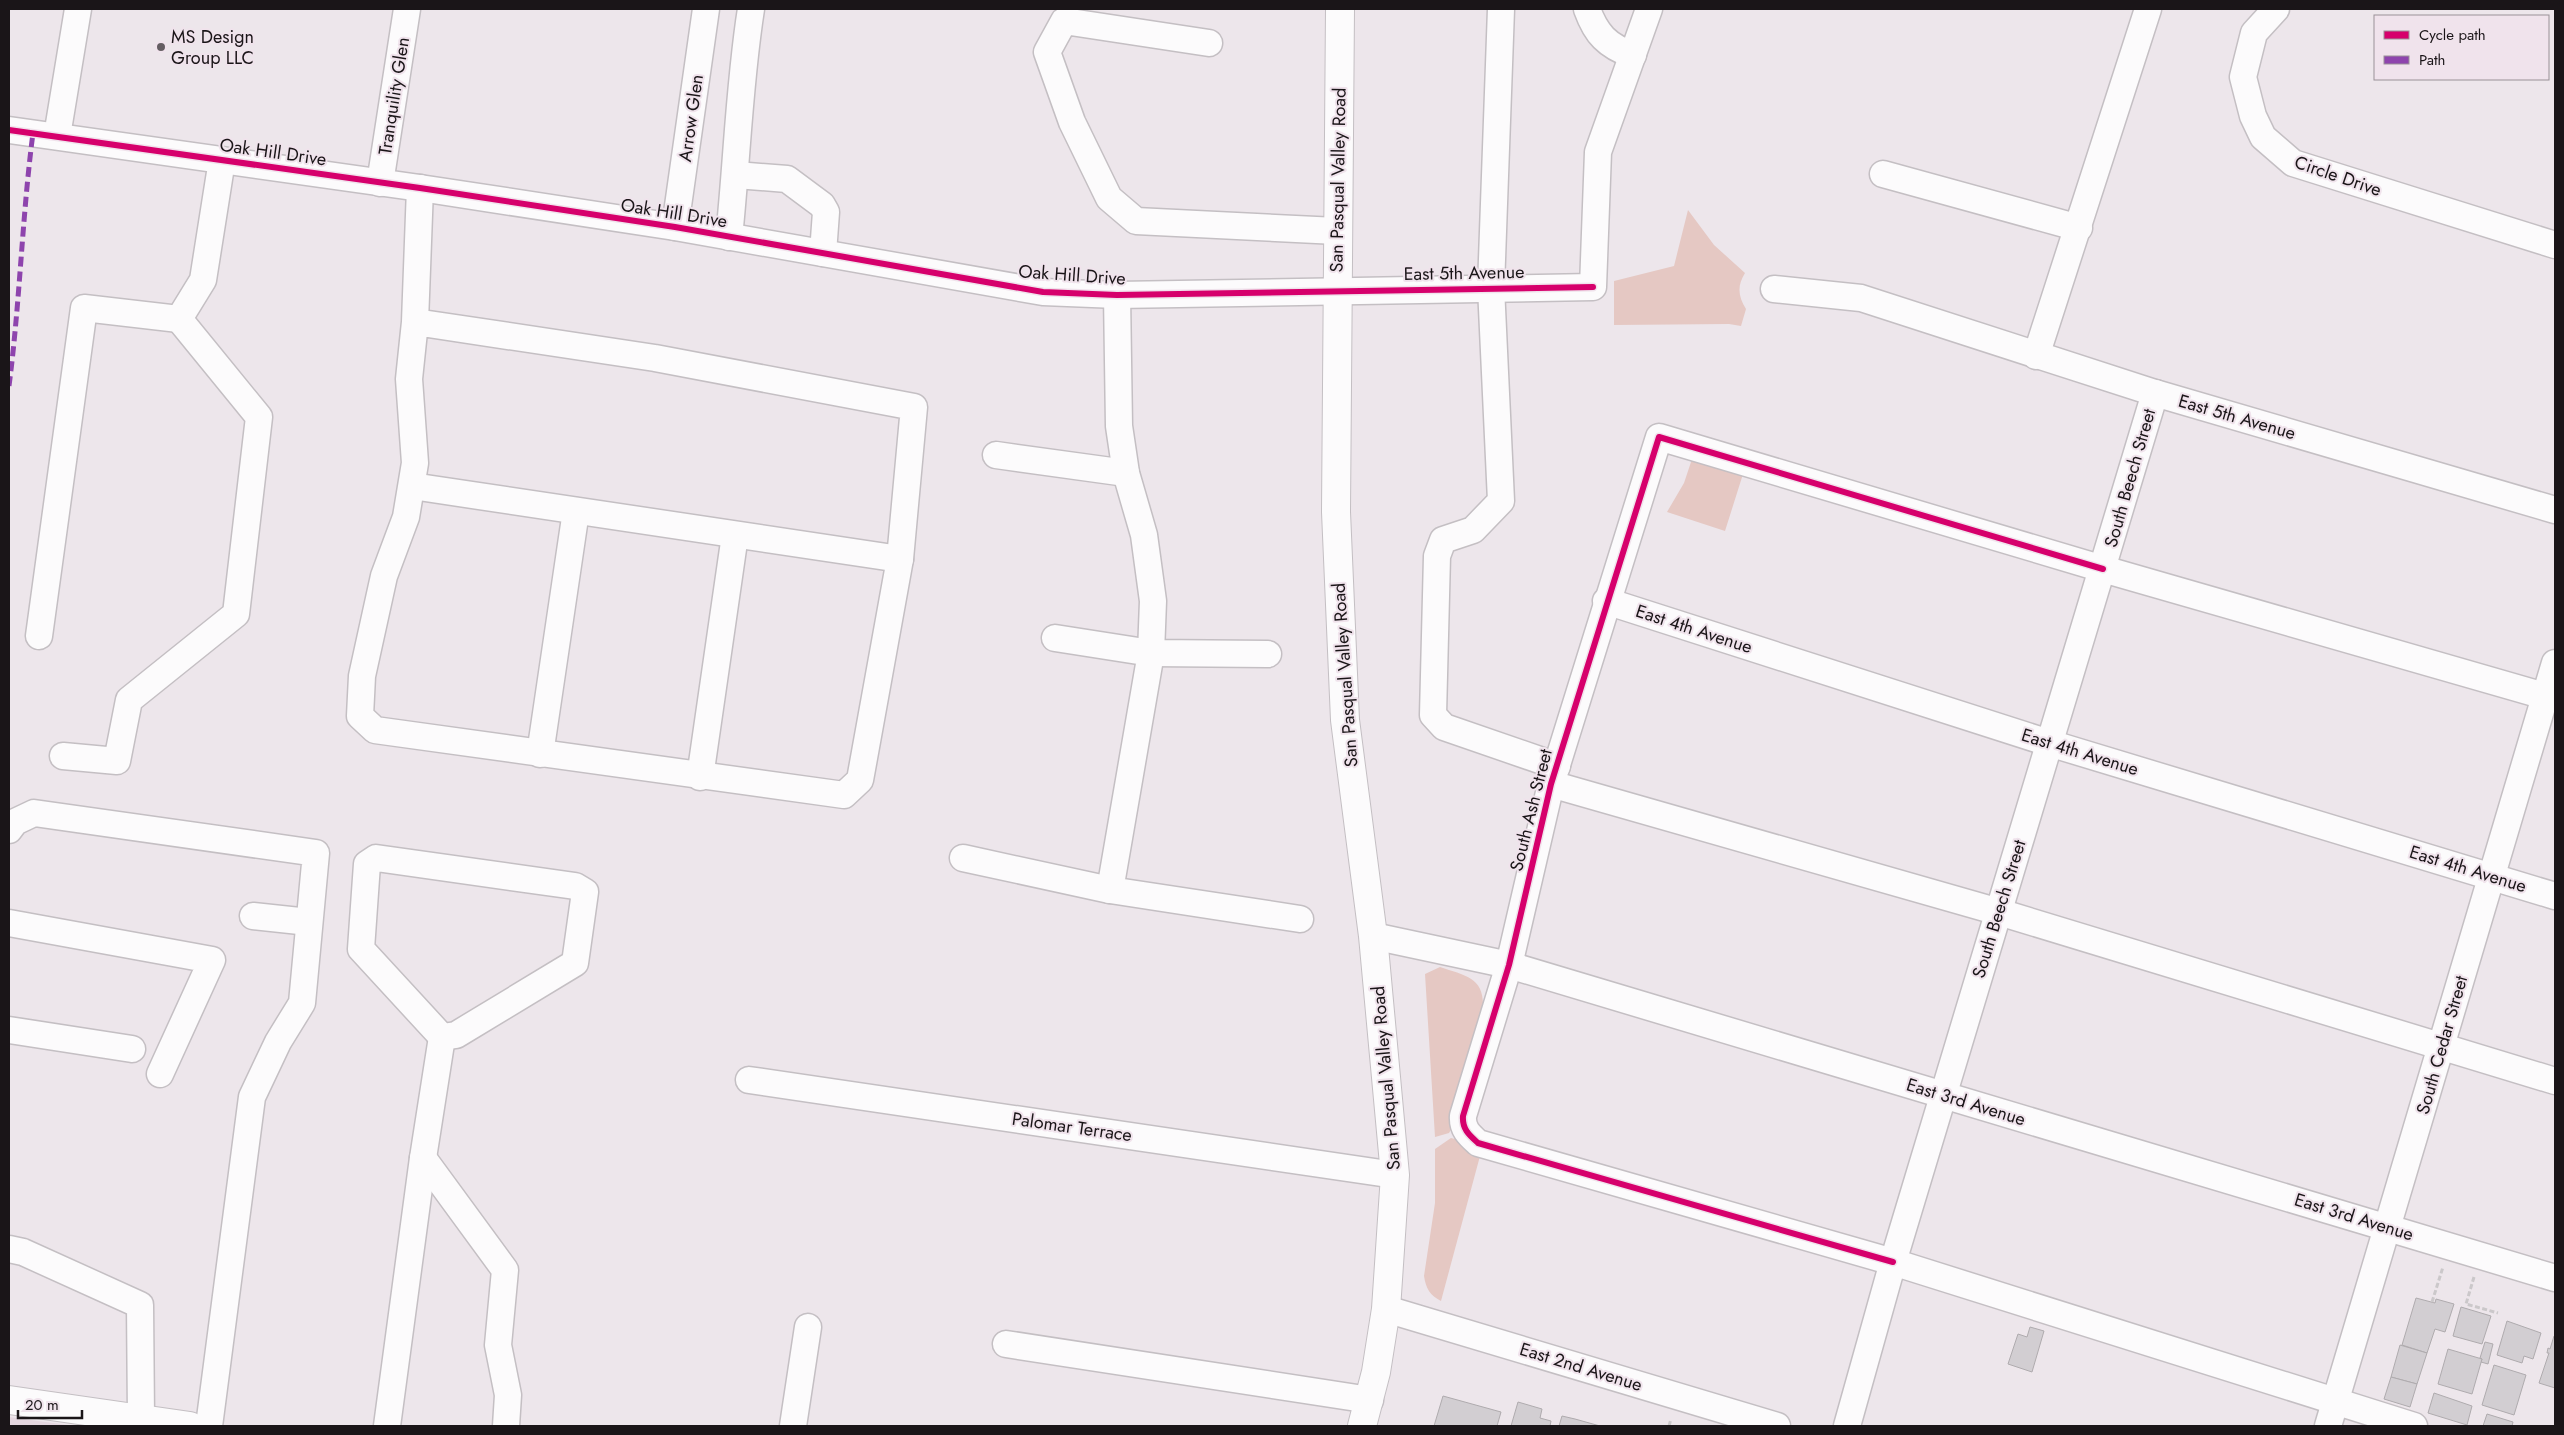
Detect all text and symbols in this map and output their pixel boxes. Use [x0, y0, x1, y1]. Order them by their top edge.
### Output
legend [2374, 15, 2549, 80]
place label: MS Design Group LLC [171, 24, 254, 71]
text: Cycle path [2419, 24, 2486, 46]
street label: Tranquility Glen [372, 35, 416, 157]
marker: MS Design Group LLC [155, 41, 167, 53]
text: Path [2419, 49, 2445, 71]
street label: Arrow Glen [672, 73, 710, 163]
street label: San Pasqual Valley Road [1323, 87, 1353, 273]
street label: Oak Hill Drive [218, 132, 328, 172]
street label: Circle Drive [2291, 149, 2385, 203]
street label: Oak Hill Drive [619, 192, 729, 234]
street label: Oak Hill Drive [1017, 258, 1127, 292]
street label: East 5th Avenue [1403, 259, 1525, 287]
street label: East 5th Avenue [2175, 388, 2299, 446]
street label: South Beech Street [2098, 405, 2162, 550]
street label: San Pasqual Valley Road [1326, 582, 1364, 768]
street label: East 4th Avenue [1632, 598, 1756, 660]
street label: East 4th Avenue [2018, 722, 2142, 782]
street label: South Ash Street [1503, 745, 1559, 874]
street label: South Beech Street [1966, 836, 2033, 981]
street label: East 4th Avenue [2406, 839, 2530, 899]
street label: South Cedar Street [2410, 972, 2474, 1117]
street label: San Pasqual Valley Road [1365, 985, 1407, 1171]
street label: East 3rd Avenue [1903, 1072, 2029, 1132]
street label: Palomar Terrace [1010, 1106, 1134, 1148]
street label: East 3rd Avenue [2291, 1187, 2417, 1247]
street label: East 2nd Avenue [1516, 1336, 1646, 1398]
scale bar [18, 1388, 81, 1420]
text: 20 m [25, 1394, 59, 1416]

